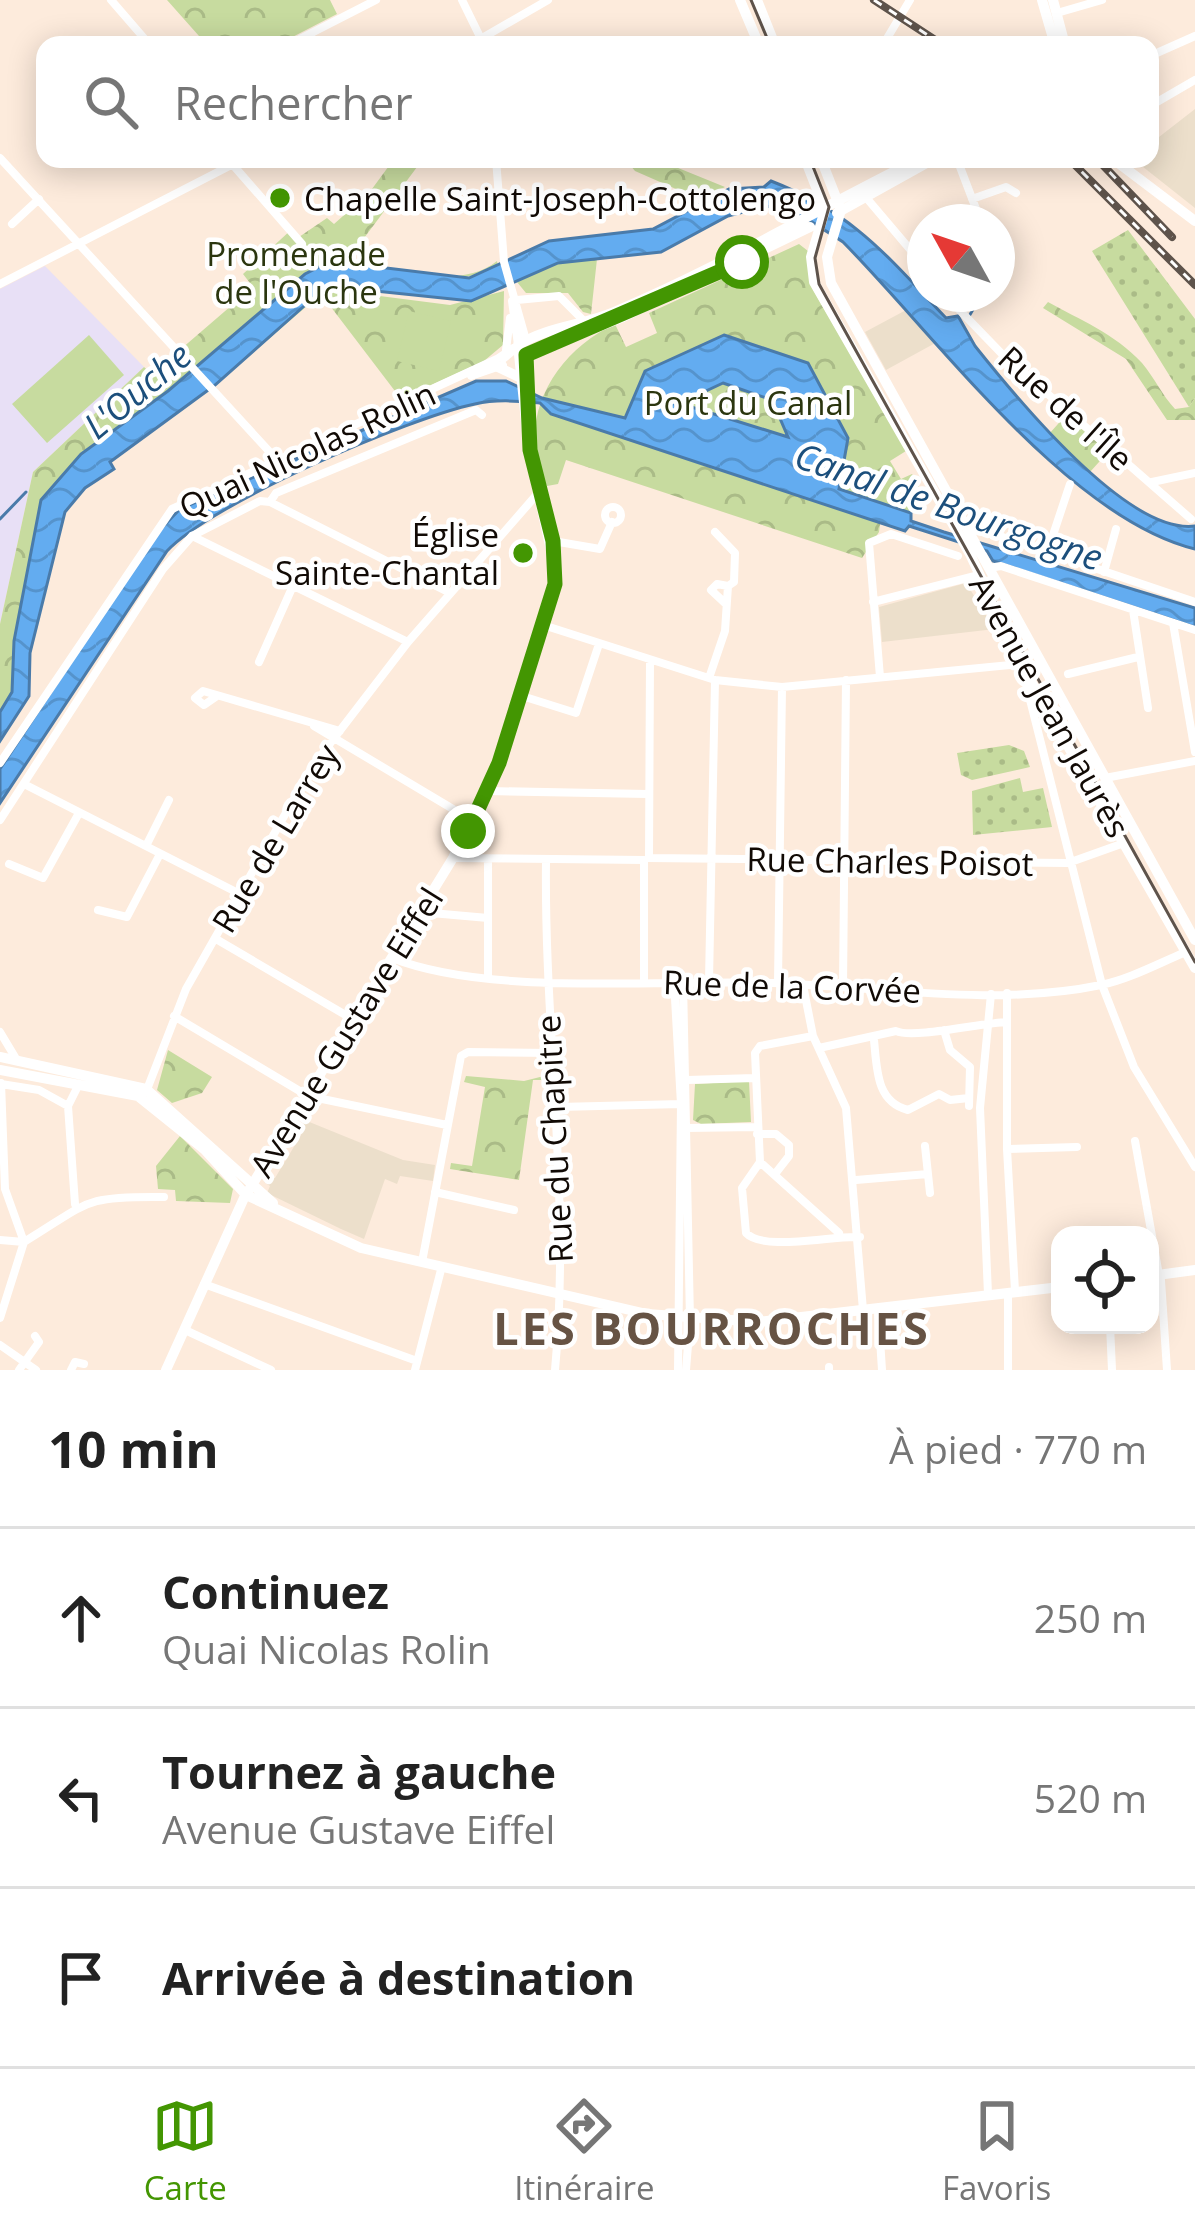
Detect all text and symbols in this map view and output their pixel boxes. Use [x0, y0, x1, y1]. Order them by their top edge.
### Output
search box [36, 36, 1159, 168]
icon: search [78, 69, 144, 135]
text: Rechercher [174, 72, 413, 133]
place label: Chapelle Saint-Joseph-Cottolengo [304, 176, 816, 221]
marker: Chapelle Saint-Joseph-Cottolengo [267, 185, 293, 211]
north arrow [907, 204, 1015, 312]
park label: Promenade de l'Ouche [206, 231, 386, 314]
route start [715, 235, 769, 289]
water label: L'Ouche [73, 331, 201, 449]
street label: Rue de l'Île [989, 336, 1143, 480]
street label: Quai Nicolas Rolin [171, 371, 443, 529]
park label: Port du Canal [644, 380, 852, 425]
water label: Canal de Bourgogne [789, 430, 1109, 582]
place label: Église Sainte-Chantal [275, 512, 499, 595]
marker: Église Sainte-Chantal [510, 540, 536, 566]
street label: Avenue Jean Jaurès [959, 567, 1141, 845]
street label: Rue de Larrey [201, 735, 349, 941]
route end [441, 804, 495, 858]
street label: Rue Charles Poisot [746, 836, 1034, 886]
street label: Avenue Gustave Eiffel [239, 879, 453, 1185]
street label: Rue de la Corvée [662, 959, 922, 1013]
street label: Rue du Chapitre [525, 1014, 583, 1264]
map controls [1051, 1226, 1159, 1334]
button: locate [1051, 1226, 1159, 1334]
district label: LES BOURROCHES [493, 1297, 931, 1358]
text: 10 min [48, 1413, 219, 1483]
text: À pied · 770 m [889, 1422, 1147, 1475]
text: Continuez [162, 1561, 389, 1622]
icon: ahead [48, 1585, 114, 1651]
text: 250 m [1034, 1591, 1147, 1644]
text: Quai Nicolas Rolin [162, 1622, 491, 1675]
text: Tournez à gauche [162, 1741, 556, 1802]
icon: left [48, 1765, 114, 1831]
text: 520 m [1034, 1771, 1147, 1824]
text: Avenue Gustave Eiffel [162, 1802, 555, 1855]
icon: arrive [48, 1945, 114, 2011]
text: Arrivée à destination [162, 1947, 635, 2008]
tab: Carte [144, 2093, 227, 2210]
tab: Itinéraire [514, 2093, 654, 2210]
tab: Favoris [942, 2093, 1051, 2210]

